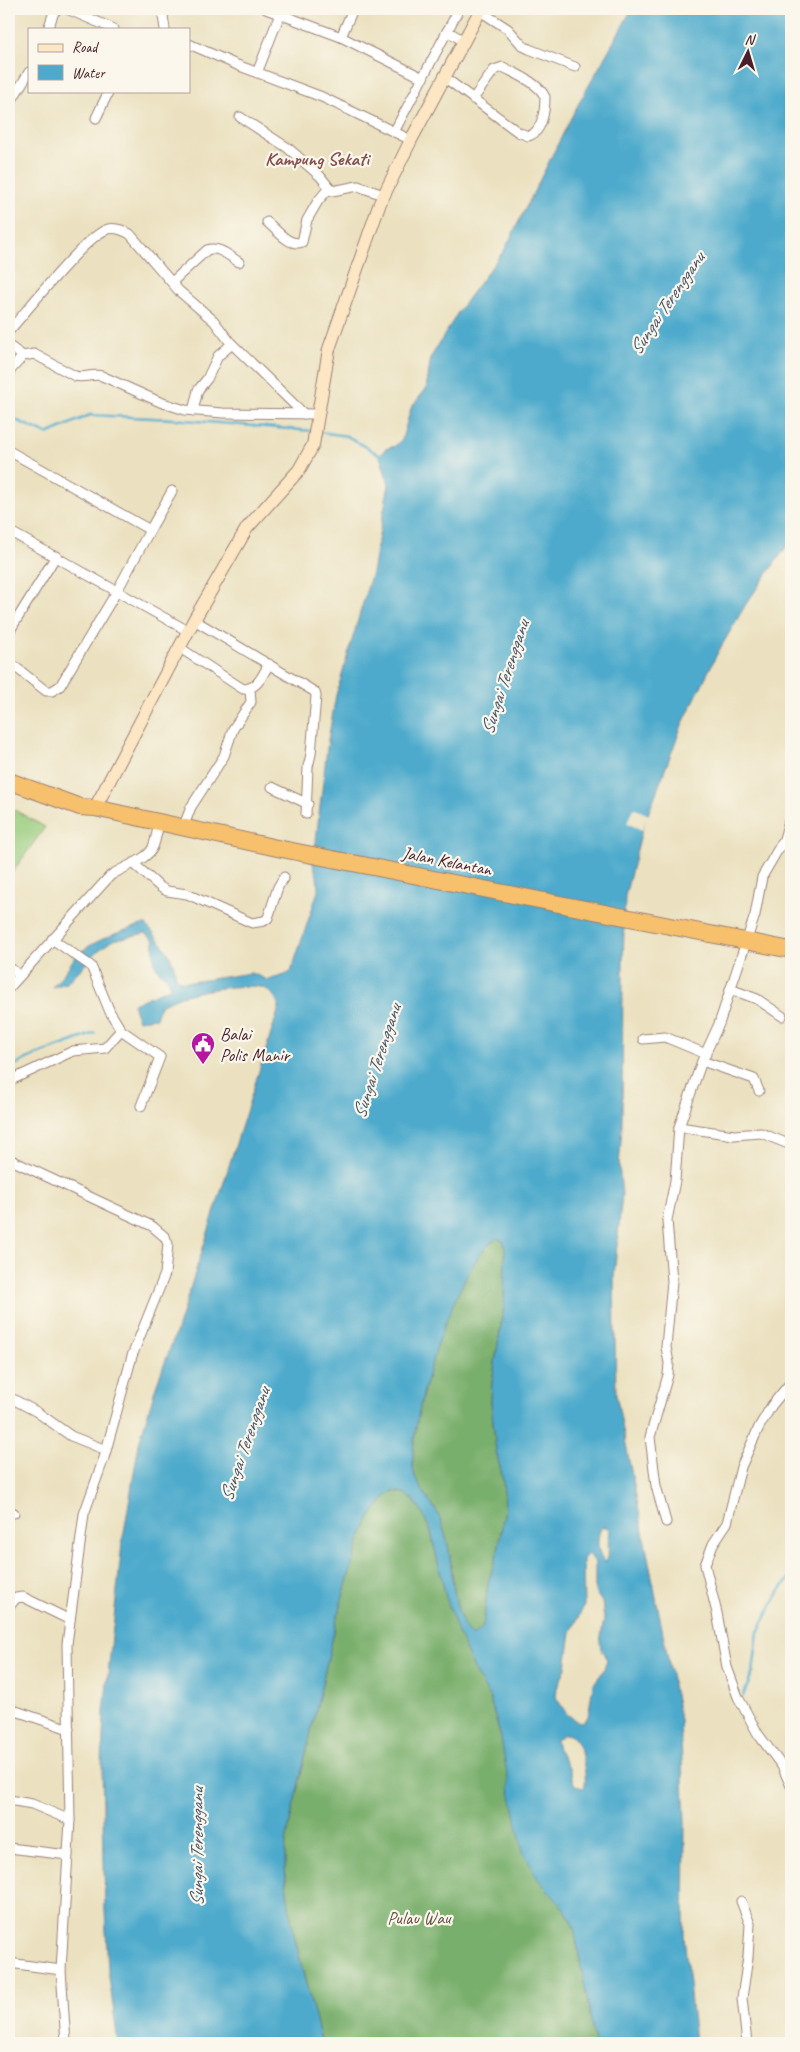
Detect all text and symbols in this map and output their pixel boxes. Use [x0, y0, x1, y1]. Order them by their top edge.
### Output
legend [28, 28, 190, 92]
north arrow [722, 28, 772, 78]
text: N [744, 31, 756, 49]
text: Road [72, 38, 99, 57]
text: Water [72, 64, 106, 83]
district label: Kampung Sekati [265, 147, 371, 171]
water label: Sungai Terengganu [624, 245, 712, 359]
water label: Sungai Terengganu [475, 615, 536, 737]
street label: Jalan Kelantan [400, 841, 494, 881]
water label: Sungai Terengganu [347, 999, 408, 1121]
place label: Balai Polis Manir [220, 1023, 292, 1066]
public building icon: Balai Polis Manir [190, 1031, 216, 1065]
water label: Sungai Terengganu [214, 1382, 277, 1504]
water label: Sungai Terengganu [185, 1785, 209, 1906]
park label: Pulau Wau [387, 1907, 452, 1929]

